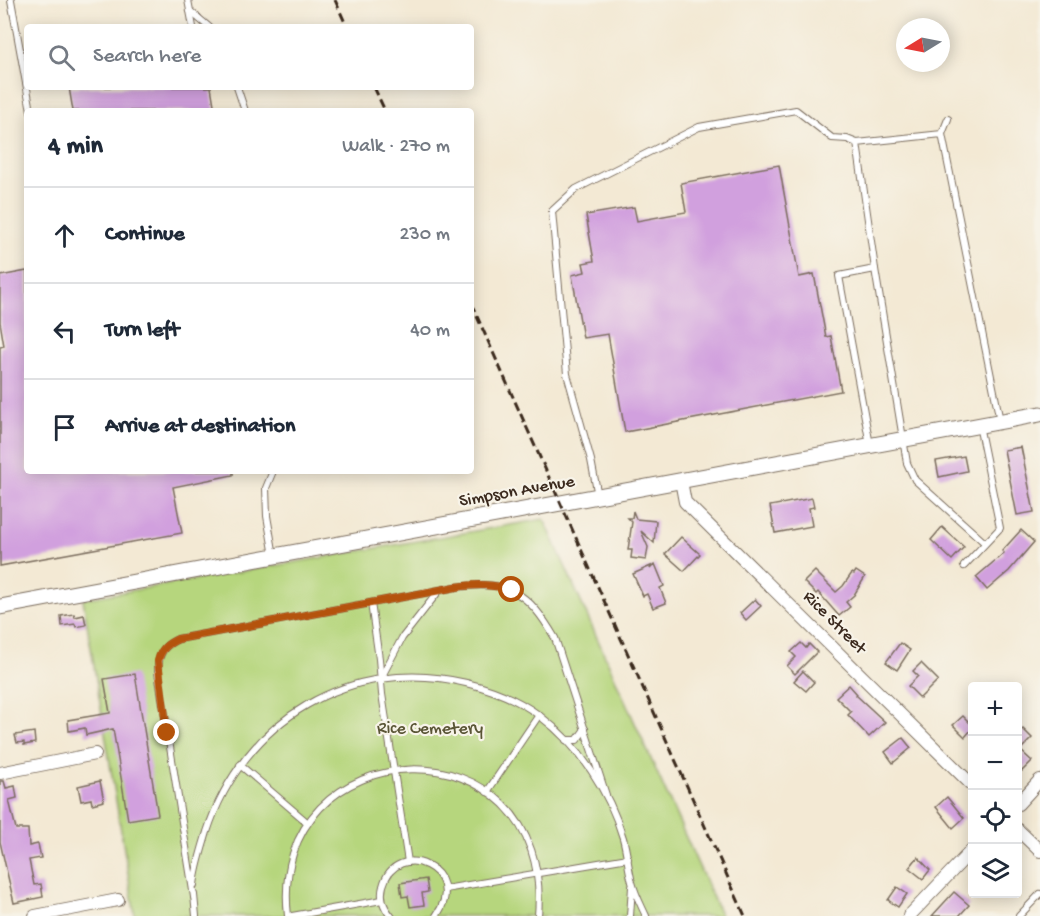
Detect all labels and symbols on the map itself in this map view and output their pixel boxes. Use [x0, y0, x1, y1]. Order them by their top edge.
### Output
north arrow [896, 18, 950, 72]
street label: Simpson Avenue [458, 471, 577, 512]
route start [498, 576, 524, 602]
street label: Rice Street [798, 587, 871, 660]
route end [153, 719, 179, 745]
park label: Rice Cemetery [377, 719, 483, 740]

